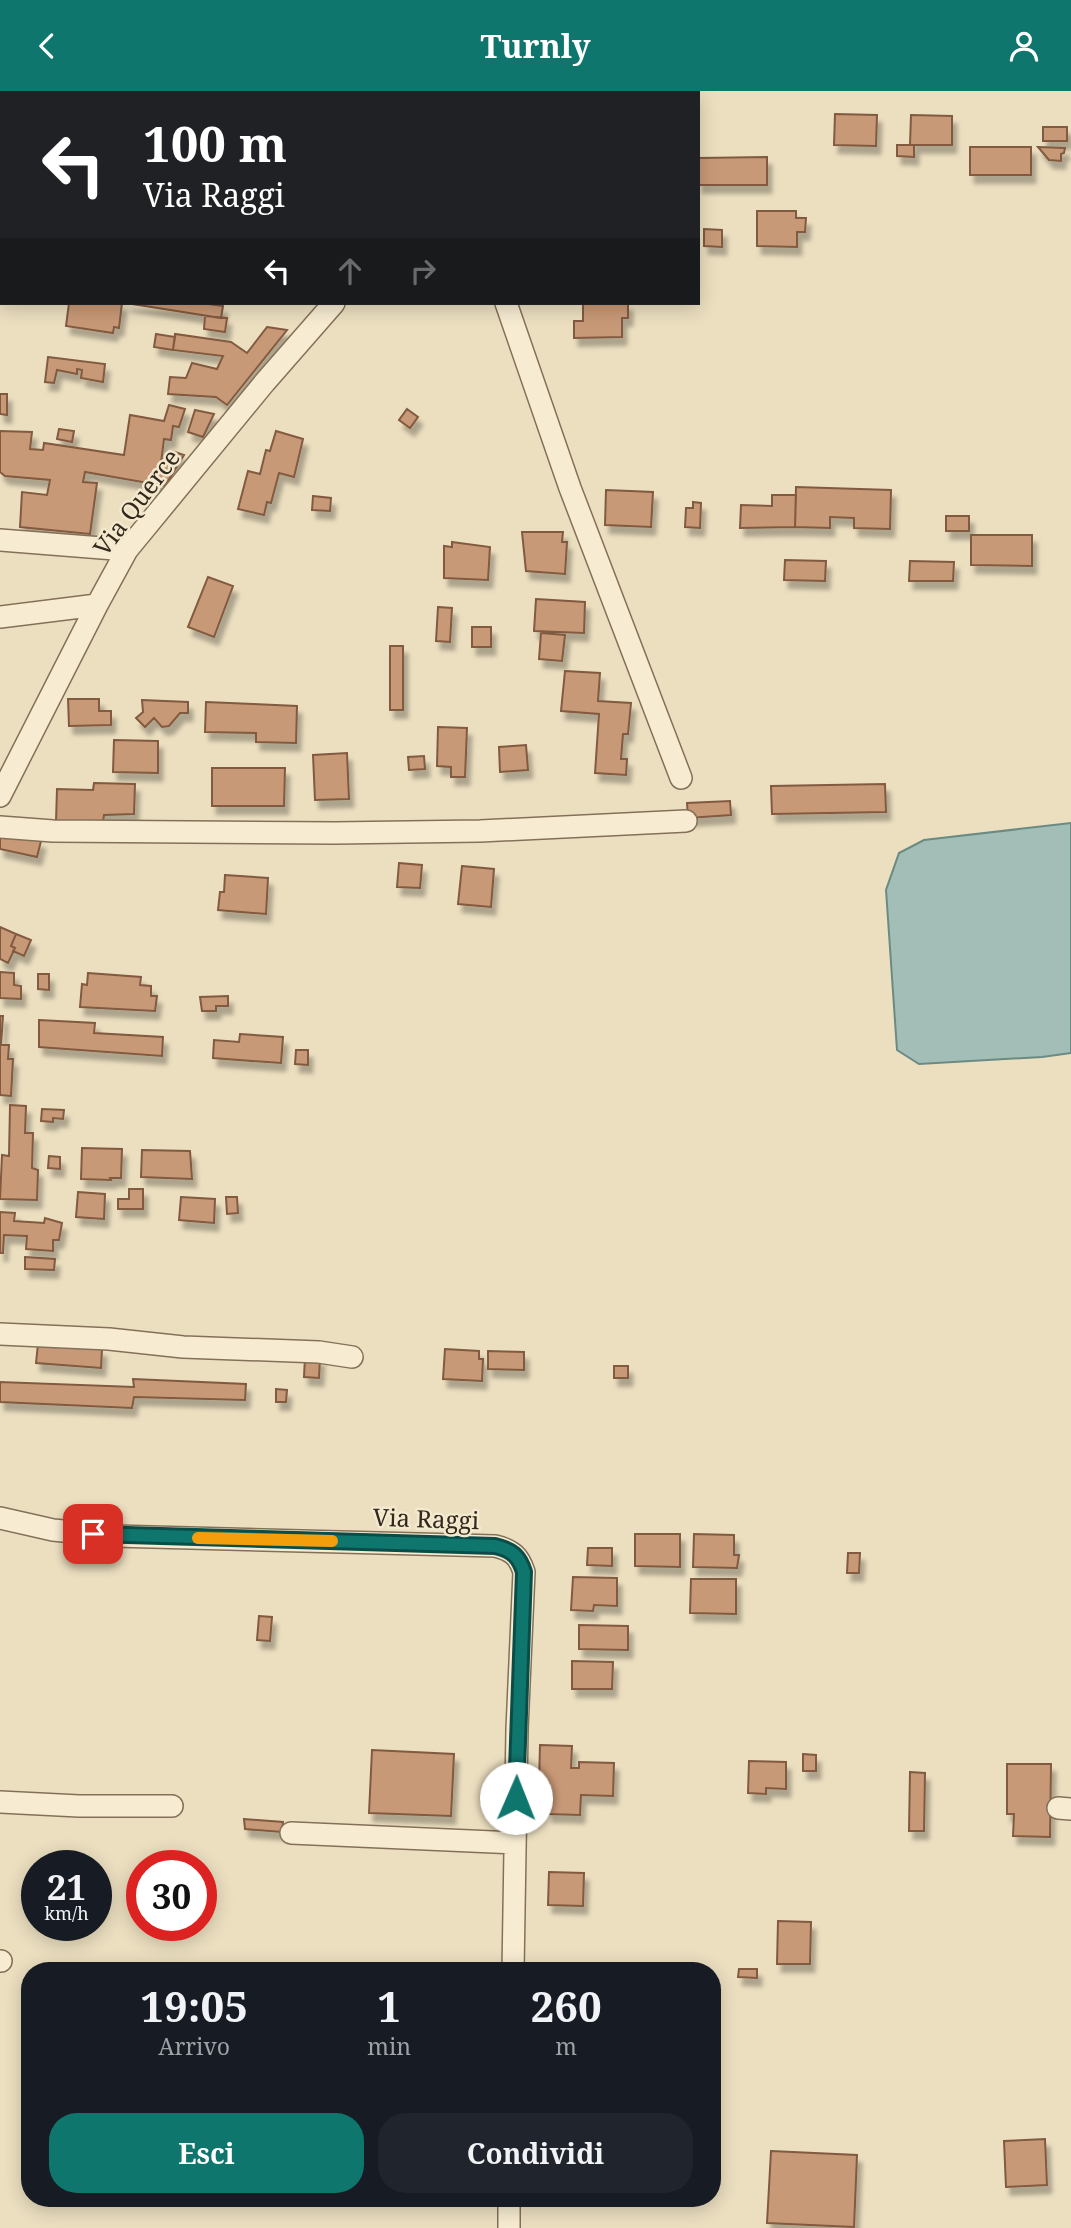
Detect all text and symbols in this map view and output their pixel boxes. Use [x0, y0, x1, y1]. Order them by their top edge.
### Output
text: Turnly [480, 24, 591, 67]
icon: back [28, 27, 66, 65]
icon: person [1005, 27, 1043, 65]
text: 100 m [143, 110, 287, 176]
icon: left [28, 119, 119, 210]
text: Via Raggi [143, 173, 285, 216]
icon: left [258, 252, 296, 290]
icon: ahead [331, 252, 369, 290]
icon: right [404, 252, 442, 290]
street label: Via Querce [85, 442, 187, 562]
street label: Via Raggi [372, 1500, 480, 1536]
pin [63, 1504, 123, 1564]
icon: arrive [74, 1515, 112, 1553]
position arrow [479, 1761, 553, 1835]
speed limit sign: 30 [126, 1850, 217, 1941]
text: 21 [47, 1863, 86, 1910]
text: km/h [44, 1901, 89, 1925]
text: 19:05 [140, 1977, 248, 2034]
text: 1 [377, 1977, 401, 2034]
text: 260 [530, 1977, 602, 2034]
text: Arrivo [158, 2030, 230, 2062]
text: min [367, 2030, 411, 2062]
text: m [555, 2030, 577, 2062]
button: Esci [49, 2113, 364, 2193]
button: Condividi [378, 2113, 693, 2193]

